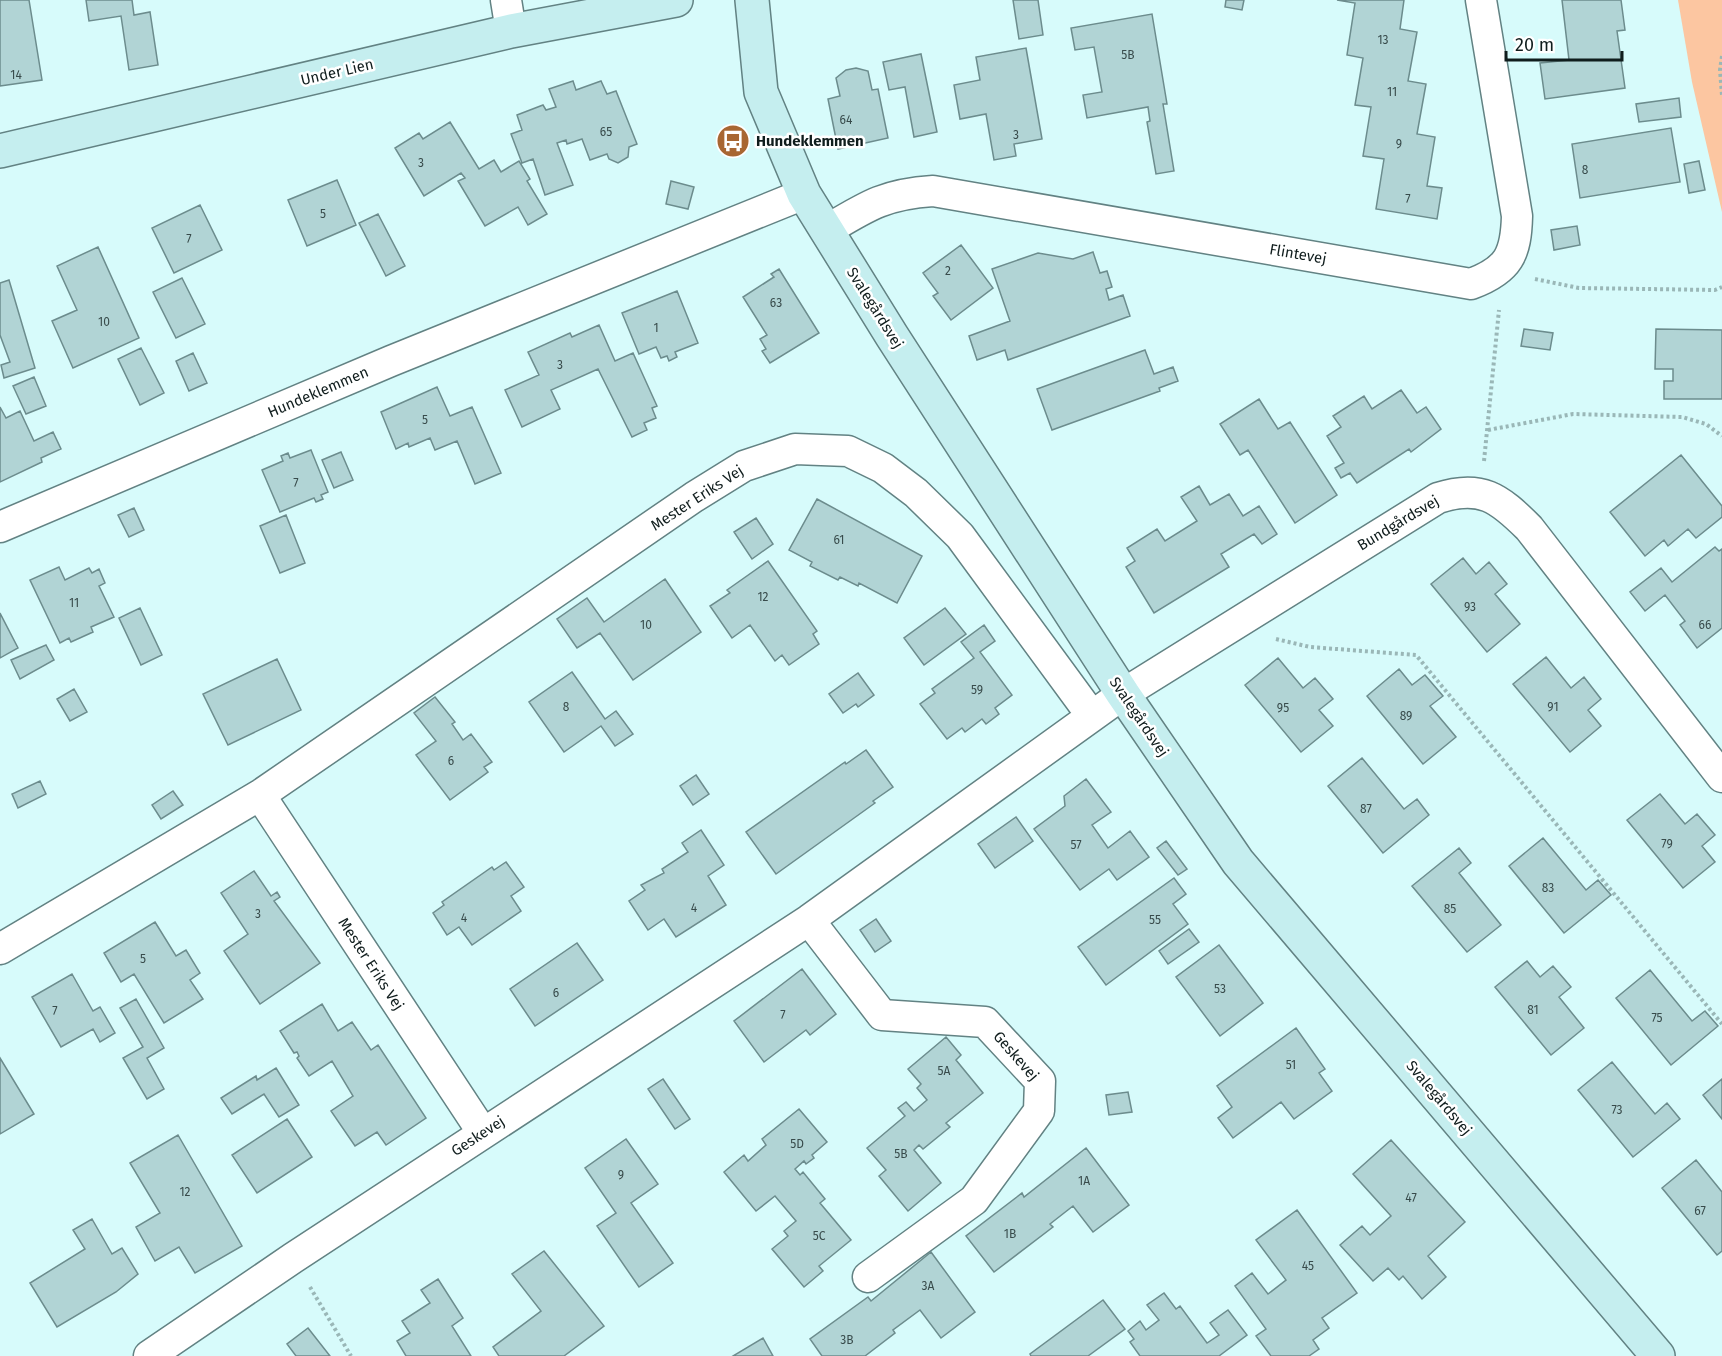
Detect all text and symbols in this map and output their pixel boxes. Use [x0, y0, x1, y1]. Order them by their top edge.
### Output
scale bar [1506, 24, 1622, 62]
house number: 13 [1377, 33, 1389, 47]
text: 20 m [1515, 34, 1554, 56]
house number: 5B [1121, 48, 1135, 62]
street label: Under Lien [299, 55, 375, 89]
house number: 14 [10, 68, 22, 82]
house number: 11 [1387, 85, 1397, 99]
house number: 64 [840, 113, 853, 127]
bus stop icon: Hundeklemmen [715, 123, 751, 159]
house number: 65 [600, 125, 612, 139]
house number: 3 [1013, 128, 1019, 142]
place label: Hundeklemmen [756, 132, 864, 150]
house number: 9 [1396, 137, 1402, 151]
house number: 3 [418, 156, 424, 170]
house number: 8 [1582, 163, 1589, 177]
house number: 7 [1405, 192, 1411, 206]
house number: 5 [320, 207, 326, 221]
house number: 7 [186, 232, 192, 246]
street label: Flintevej [1268, 240, 1328, 268]
street label: Svalegårdsvej [843, 264, 907, 352]
house number: 2 [945, 264, 951, 278]
house number: 63 [770, 296, 782, 310]
house number: 10 [98, 315, 110, 329]
house number: 1 [653, 321, 659, 335]
house number: 3 [557, 358, 563, 372]
street label: Hundeklemmen [265, 363, 371, 421]
house number: 5 [422, 413, 428, 427]
street label: Mester Eriks Vej [647, 461, 747, 535]
house number: 7 [293, 476, 299, 490]
street label: Bundgårdsvej [1354, 492, 1442, 554]
house number: 61 [833, 533, 845, 547]
house number: 12 [757, 590, 769, 604]
house number: 11 [69, 596, 79, 610]
house number: 93 [1464, 600, 1476, 614]
house number: 10 [640, 618, 652, 632]
house number: 66 [1699, 618, 1711, 632]
street label: Svalegårdsvej [1106, 674, 1172, 760]
house number: 59 [971, 683, 983, 697]
house number: 8 [563, 700, 570, 714]
house number: 91 [1547, 700, 1559, 714]
house number: 95 [1277, 701, 1289, 715]
house number: 89 [1400, 709, 1412, 723]
house number: 6 [448, 754, 454, 768]
house number: 87 [1360, 802, 1372, 816]
house number: 79 [1661, 837, 1673, 851]
house number: 57 [1070, 838, 1082, 852]
house number: 83 [1542, 881, 1554, 895]
house number: 4 [691, 901, 698, 915]
house number: 85 [1444, 902, 1456, 916]
house number: 3 [255, 907, 261, 921]
house number: 4 [461, 911, 468, 925]
house number: 55 [1149, 913, 1161, 927]
street label: Mester Eriks Vej [334, 914, 408, 1014]
house number: 5 [140, 952, 146, 966]
house number: 53 [1214, 982, 1226, 996]
house number: 6 [553, 986, 559, 1000]
house number: 81 [1527, 1003, 1539, 1017]
house number: 7 [52, 1004, 58, 1018]
house number: 7 [780, 1008, 786, 1022]
house number: 75 [1651, 1011, 1663, 1025]
street label: Geskevej [990, 1027, 1042, 1085]
street label: Svalegårdsvej [1403, 1057, 1475, 1139]
house number: 51 [1286, 1058, 1296, 1072]
house number: 5A [938, 1064, 951, 1078]
house number: 73 [1611, 1103, 1623, 1117]
street label: Geskevej [448, 1112, 508, 1160]
house number: 5D [790, 1137, 804, 1151]
house number: 5B [894, 1147, 908, 1161]
house number: 9 [618, 1168, 624, 1182]
house number: 1A [1078, 1174, 1090, 1188]
house number: 12 [179, 1185, 191, 1199]
house number: 47 [1405, 1191, 1417, 1205]
house number: 67 [1694, 1204, 1706, 1218]
house number: 1B [1004, 1227, 1016, 1241]
house number: 5C [813, 1229, 826, 1243]
house number: 45 [1302, 1259, 1314, 1273]
house number: 3A [922, 1279, 935, 1293]
house number: 3B [840, 1333, 854, 1347]

